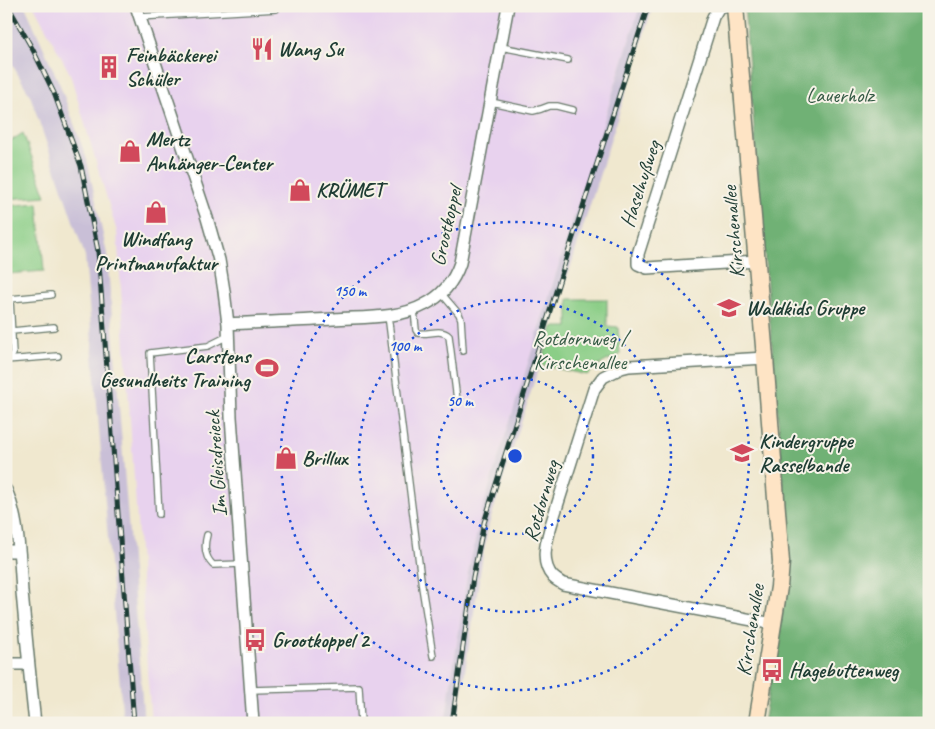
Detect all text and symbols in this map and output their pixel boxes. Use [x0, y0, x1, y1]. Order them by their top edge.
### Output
restaurant icon: Wang Su [249, 36, 275, 62]
place label: Wang Su [278, 36, 345, 62]
place label: Feinbäckerei Schüler [126, 42, 219, 92]
building icon: Feinbäckerei Schüler [96, 54, 122, 80]
park label: Lauerholz [806, 82, 876, 108]
place label: Mertz Anhänger-Center [146, 126, 274, 176]
street label: Haselnußweg [614, 136, 667, 230]
shop icon: Mertz Anhänger-Center [117, 138, 143, 164]
shop icon: KRÜMET [287, 177, 313, 203]
place label: KRÜMET [316, 177, 389, 203]
street label: Grootkoppel [424, 180, 469, 268]
street label: Kirschenallee [716, 184, 750, 279]
shop icon: Windfang Printmanufaktur [143, 199, 169, 225]
place label: Windfang Printmanufaktur [95, 226, 219, 276]
text: 150 m [334, 282, 368, 301]
school or university icon: Waldkids Gruppe [716, 295, 742, 321]
place label: Waldkids Gruppe [746, 295, 866, 321]
park label: Rotdornweg / Kirschenallee [532, 325, 632, 375]
text: 100 m [389, 337, 423, 356]
place label: Carstens Gesundheits Training [100, 343, 253, 393]
sports icon: Carstens Gesundheits Training [254, 355, 280, 381]
text: 50 m [447, 392, 474, 411]
street label: Im Gleisdreieck [199, 408, 233, 518]
place label: Kindergruppe Rasselbande [759, 428, 854, 478]
school or university icon: Kindergruppe Rasselbande [729, 440, 755, 466]
shop icon: Brillux [273, 445, 299, 471]
place label: Brillux [302, 445, 349, 471]
centre of rings [506, 447, 524, 465]
street label: Rotdornweg [517, 456, 565, 545]
street label: Kirschenallee [730, 581, 770, 678]
bus stop icon: Grootkoppel 2 [242, 627, 268, 653]
place label: Grootkoppel 2 [272, 627, 371, 653]
bus stop icon: Hagebuttenweg [759, 657, 785, 683]
place label: Hagebuttenweg [789, 657, 900, 683]

